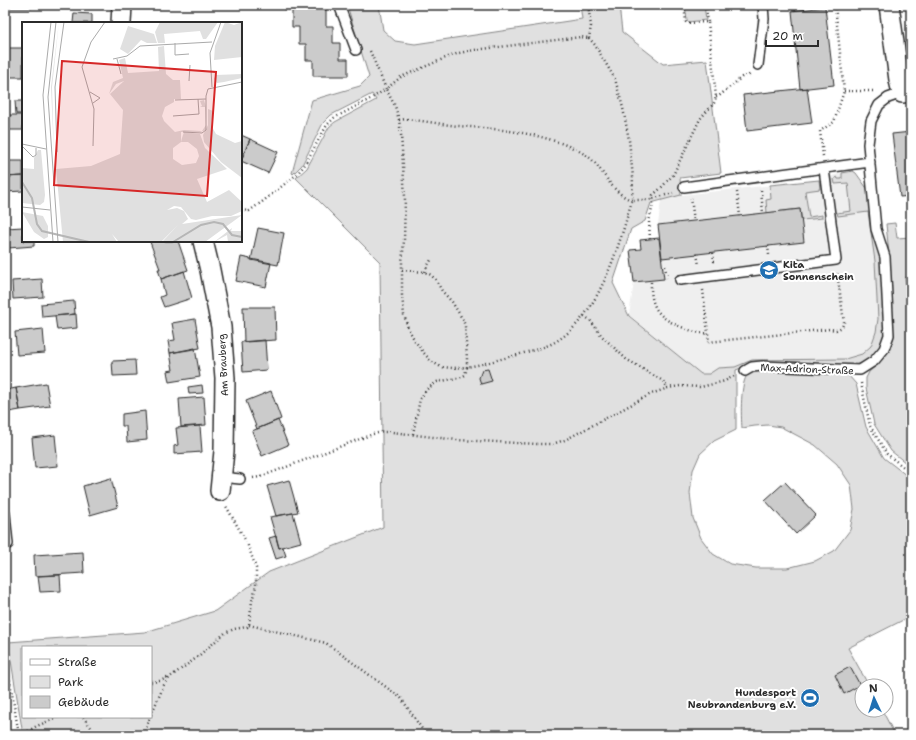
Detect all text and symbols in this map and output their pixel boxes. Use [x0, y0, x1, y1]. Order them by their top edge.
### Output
inset map [22, 22, 242, 242]
scale bar [766, 22, 818, 48]
text: 20 m [772, 28, 803, 44]
place label: Kita Sonnenschein [783, 258, 854, 283]
school or university icon: Kita Sonnenschein [758, 259, 780, 281]
street label: Am Brauberg [215, 333, 231, 397]
street label: Max-Adrion-Straße [760, 361, 854, 377]
legend [22, 646, 152, 718]
text: Straße [58, 654, 97, 670]
text: Park [58, 674, 84, 690]
north arrow [854, 678, 894, 718]
text: N [868, 681, 878, 696]
place label: Hundesport Neubrandenburg e.V. [688, 686, 796, 711]
sports icon: Hundesport Neubrandenburg e.V. [799, 687, 821, 709]
text: Gebäude [58, 694, 109, 710]

